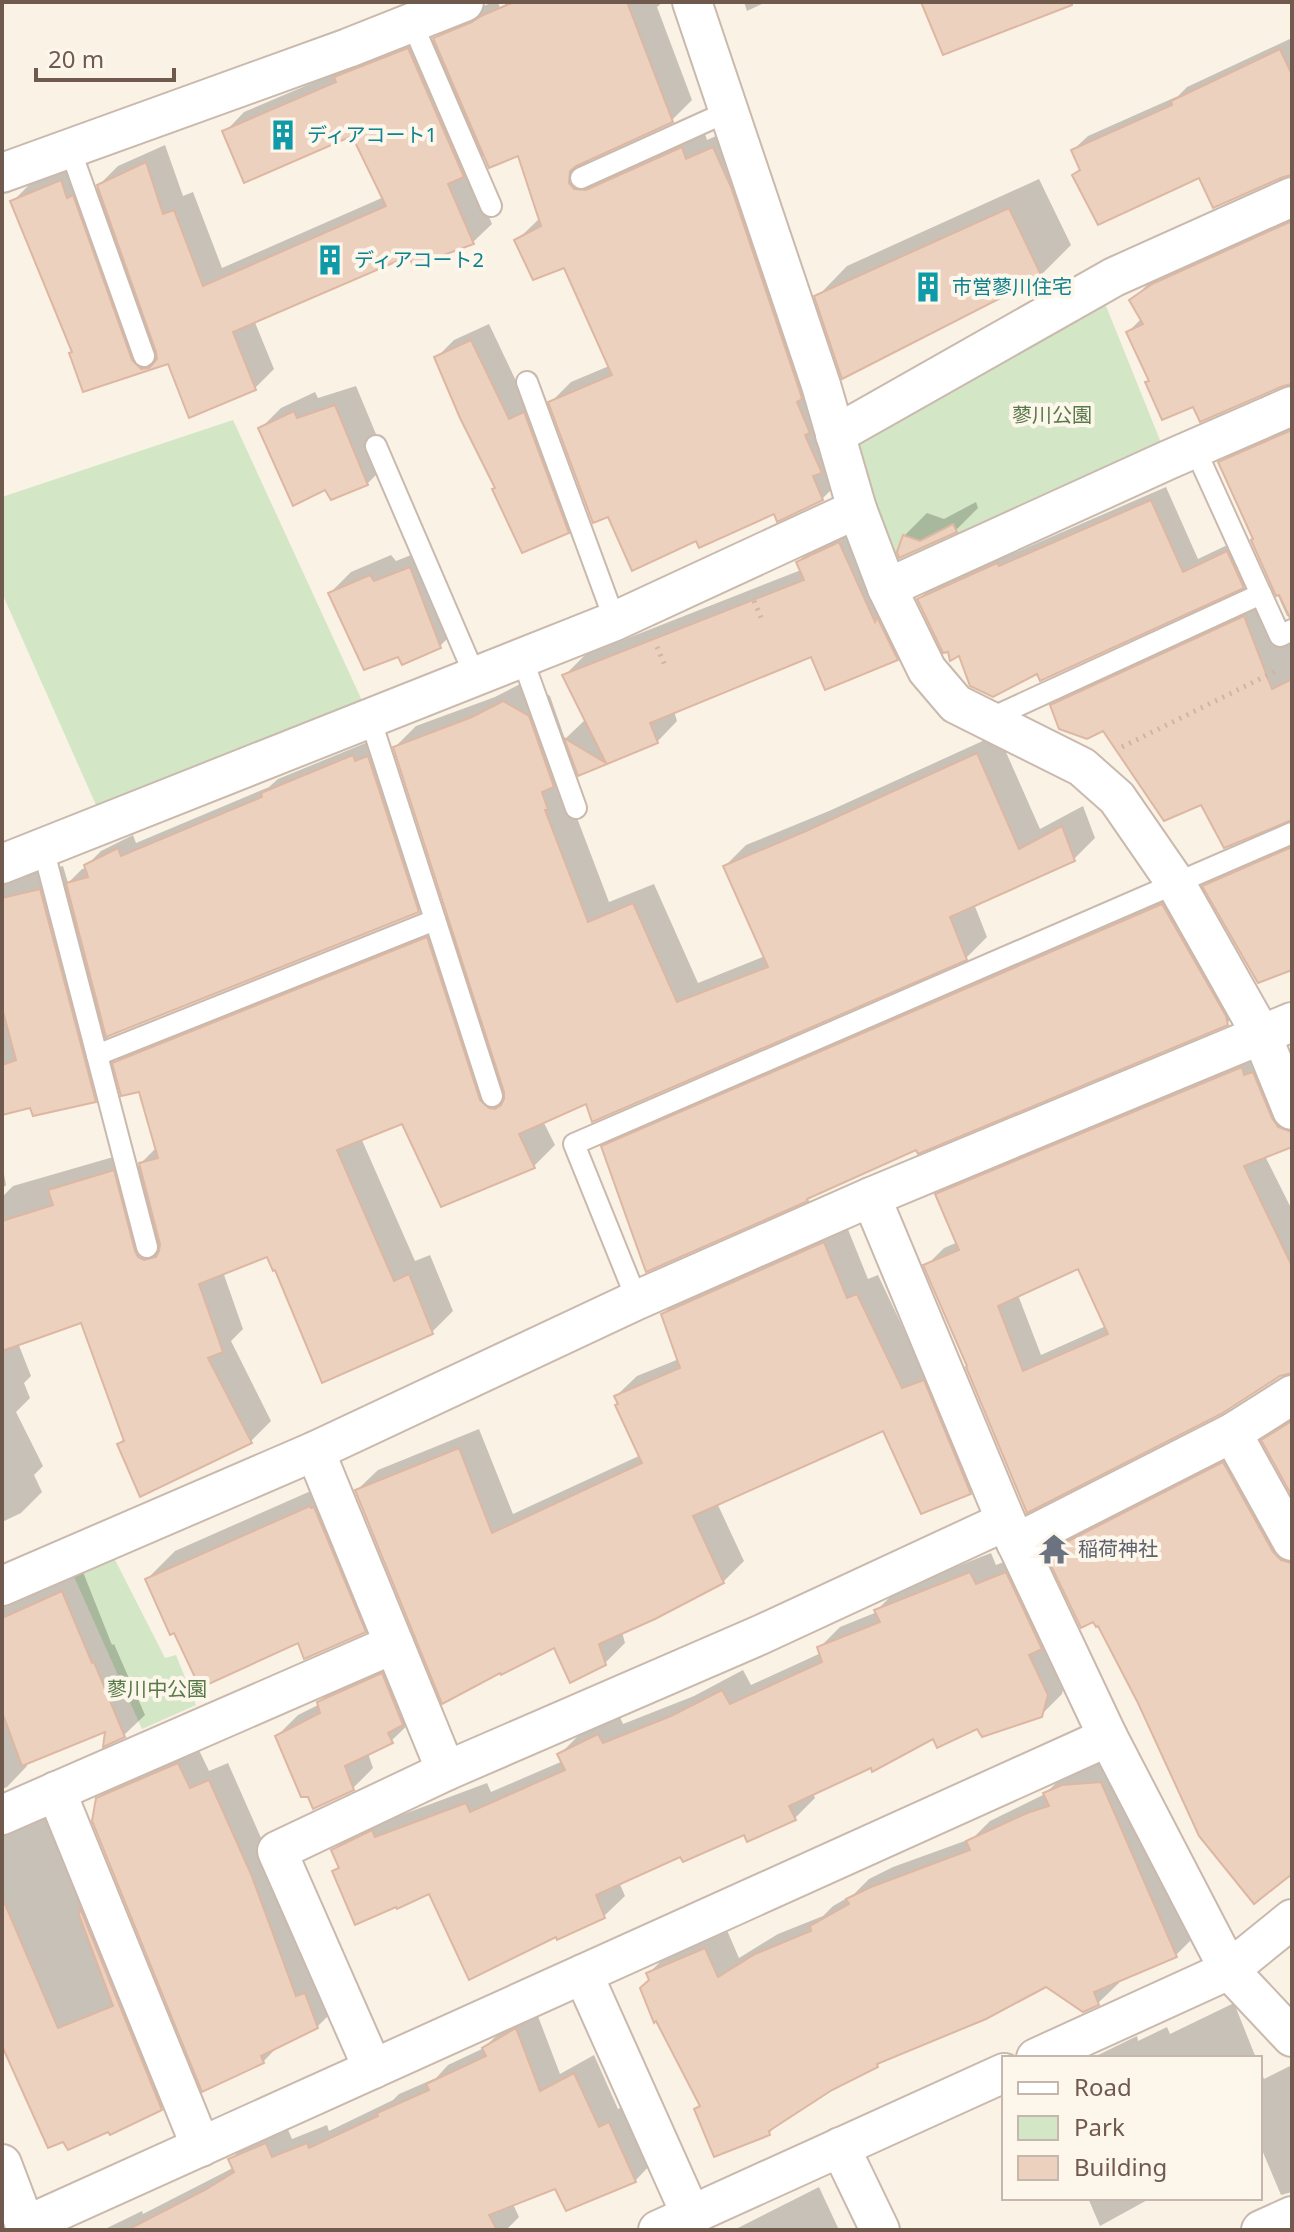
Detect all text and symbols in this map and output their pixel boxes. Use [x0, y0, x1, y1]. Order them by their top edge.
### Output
scale bar [36, 32, 174, 82]
text: 20 m [48, 42, 104, 75]
building icon: ディアコート1 [266, 118, 300, 152]
place label: ディアコート1 [307, 121, 437, 148]
building icon: ディアコート2 [313, 243, 347, 277]
place label: ディアコート2 [354, 246, 484, 273]
building icon: 市営蓼川住宅 [911, 270, 945, 304]
place label: 市営蓼川住宅 [952, 273, 1072, 300]
park label: 蓼川公園 [1012, 401, 1092, 428]
temple icon: 稲荷神社 [1037, 1532, 1071, 1566]
place label: 稲荷神社 [1078, 1535, 1158, 1562]
park label: 蓼川中公園 [107, 1675, 207, 1702]
legend [1002, 2056, 1262, 2200]
text: Road [1074, 2070, 1132, 2103]
text: Park [1074, 2110, 1125, 2143]
text: Building [1074, 2150, 1167, 2183]

